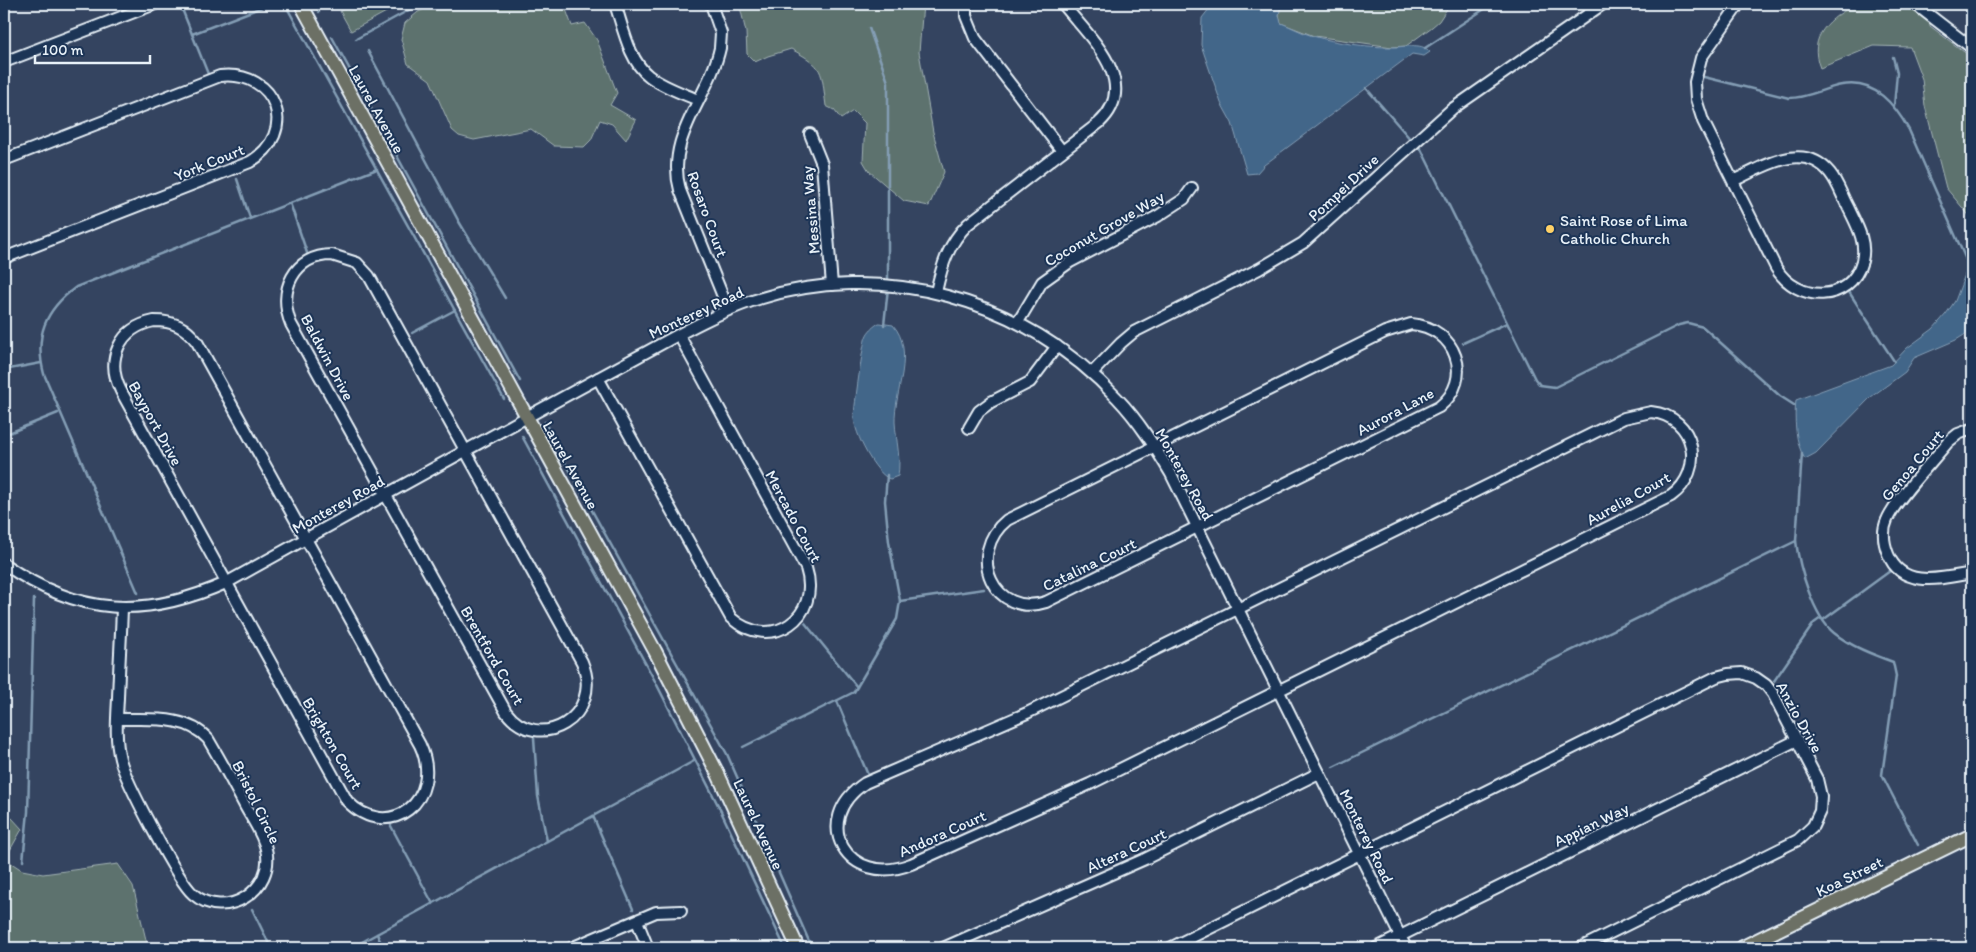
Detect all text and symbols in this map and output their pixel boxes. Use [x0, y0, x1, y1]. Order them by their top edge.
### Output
scale bar [35, 32, 150, 64]
text: 100 m [42, 41, 84, 59]
street label: Laurel Avenue [344, 62, 409, 157]
street label: York Court [171, 140, 247, 185]
street label: Pompei Drive [1304, 150, 1383, 225]
street label: Messina Way [797, 165, 824, 255]
street label: Rosaro Court [683, 169, 732, 260]
street label: Coconut Grove Way [1041, 186, 1168, 270]
place label: Saint Rose of Lima Catholic Church [1560, 211, 1688, 248]
marker: Saint Rose of Lima Catholic Church [1544, 223, 1556, 235]
street label: Monterey Road [646, 282, 747, 343]
street label: Baldwin Drive [297, 311, 358, 404]
street label: Bayport Drive [125, 378, 187, 469]
street label: Aurora Lane [1353, 383, 1437, 440]
street label: Laurel Avenue [538, 418, 603, 513]
street label: Monterey Road [1151, 425, 1218, 524]
street label: Genoa Court [1877, 426, 1948, 505]
street label: Mercado Court [761, 467, 826, 566]
street label: Aurelia Court [1583, 468, 1674, 529]
street label: Monterey Road [289, 471, 388, 538]
street label: Catalina Court [1039, 534, 1139, 595]
street label: Brentford Court [457, 602, 529, 708]
street label: Anzio Drive [1772, 678, 1827, 756]
street label: Brighton Court [299, 694, 367, 793]
street label: Bristol Circle [228, 758, 285, 847]
street label: Laurel Avenue [729, 776, 788, 873]
street label: Monterey Road [1335, 786, 1398, 887]
street label: Appian Way [1551, 798, 1632, 851]
street label: Andora Court [896, 806, 989, 861]
street label: Altera Court [1083, 824, 1169, 877]
street label: Koa Street [1813, 852, 1886, 901]

